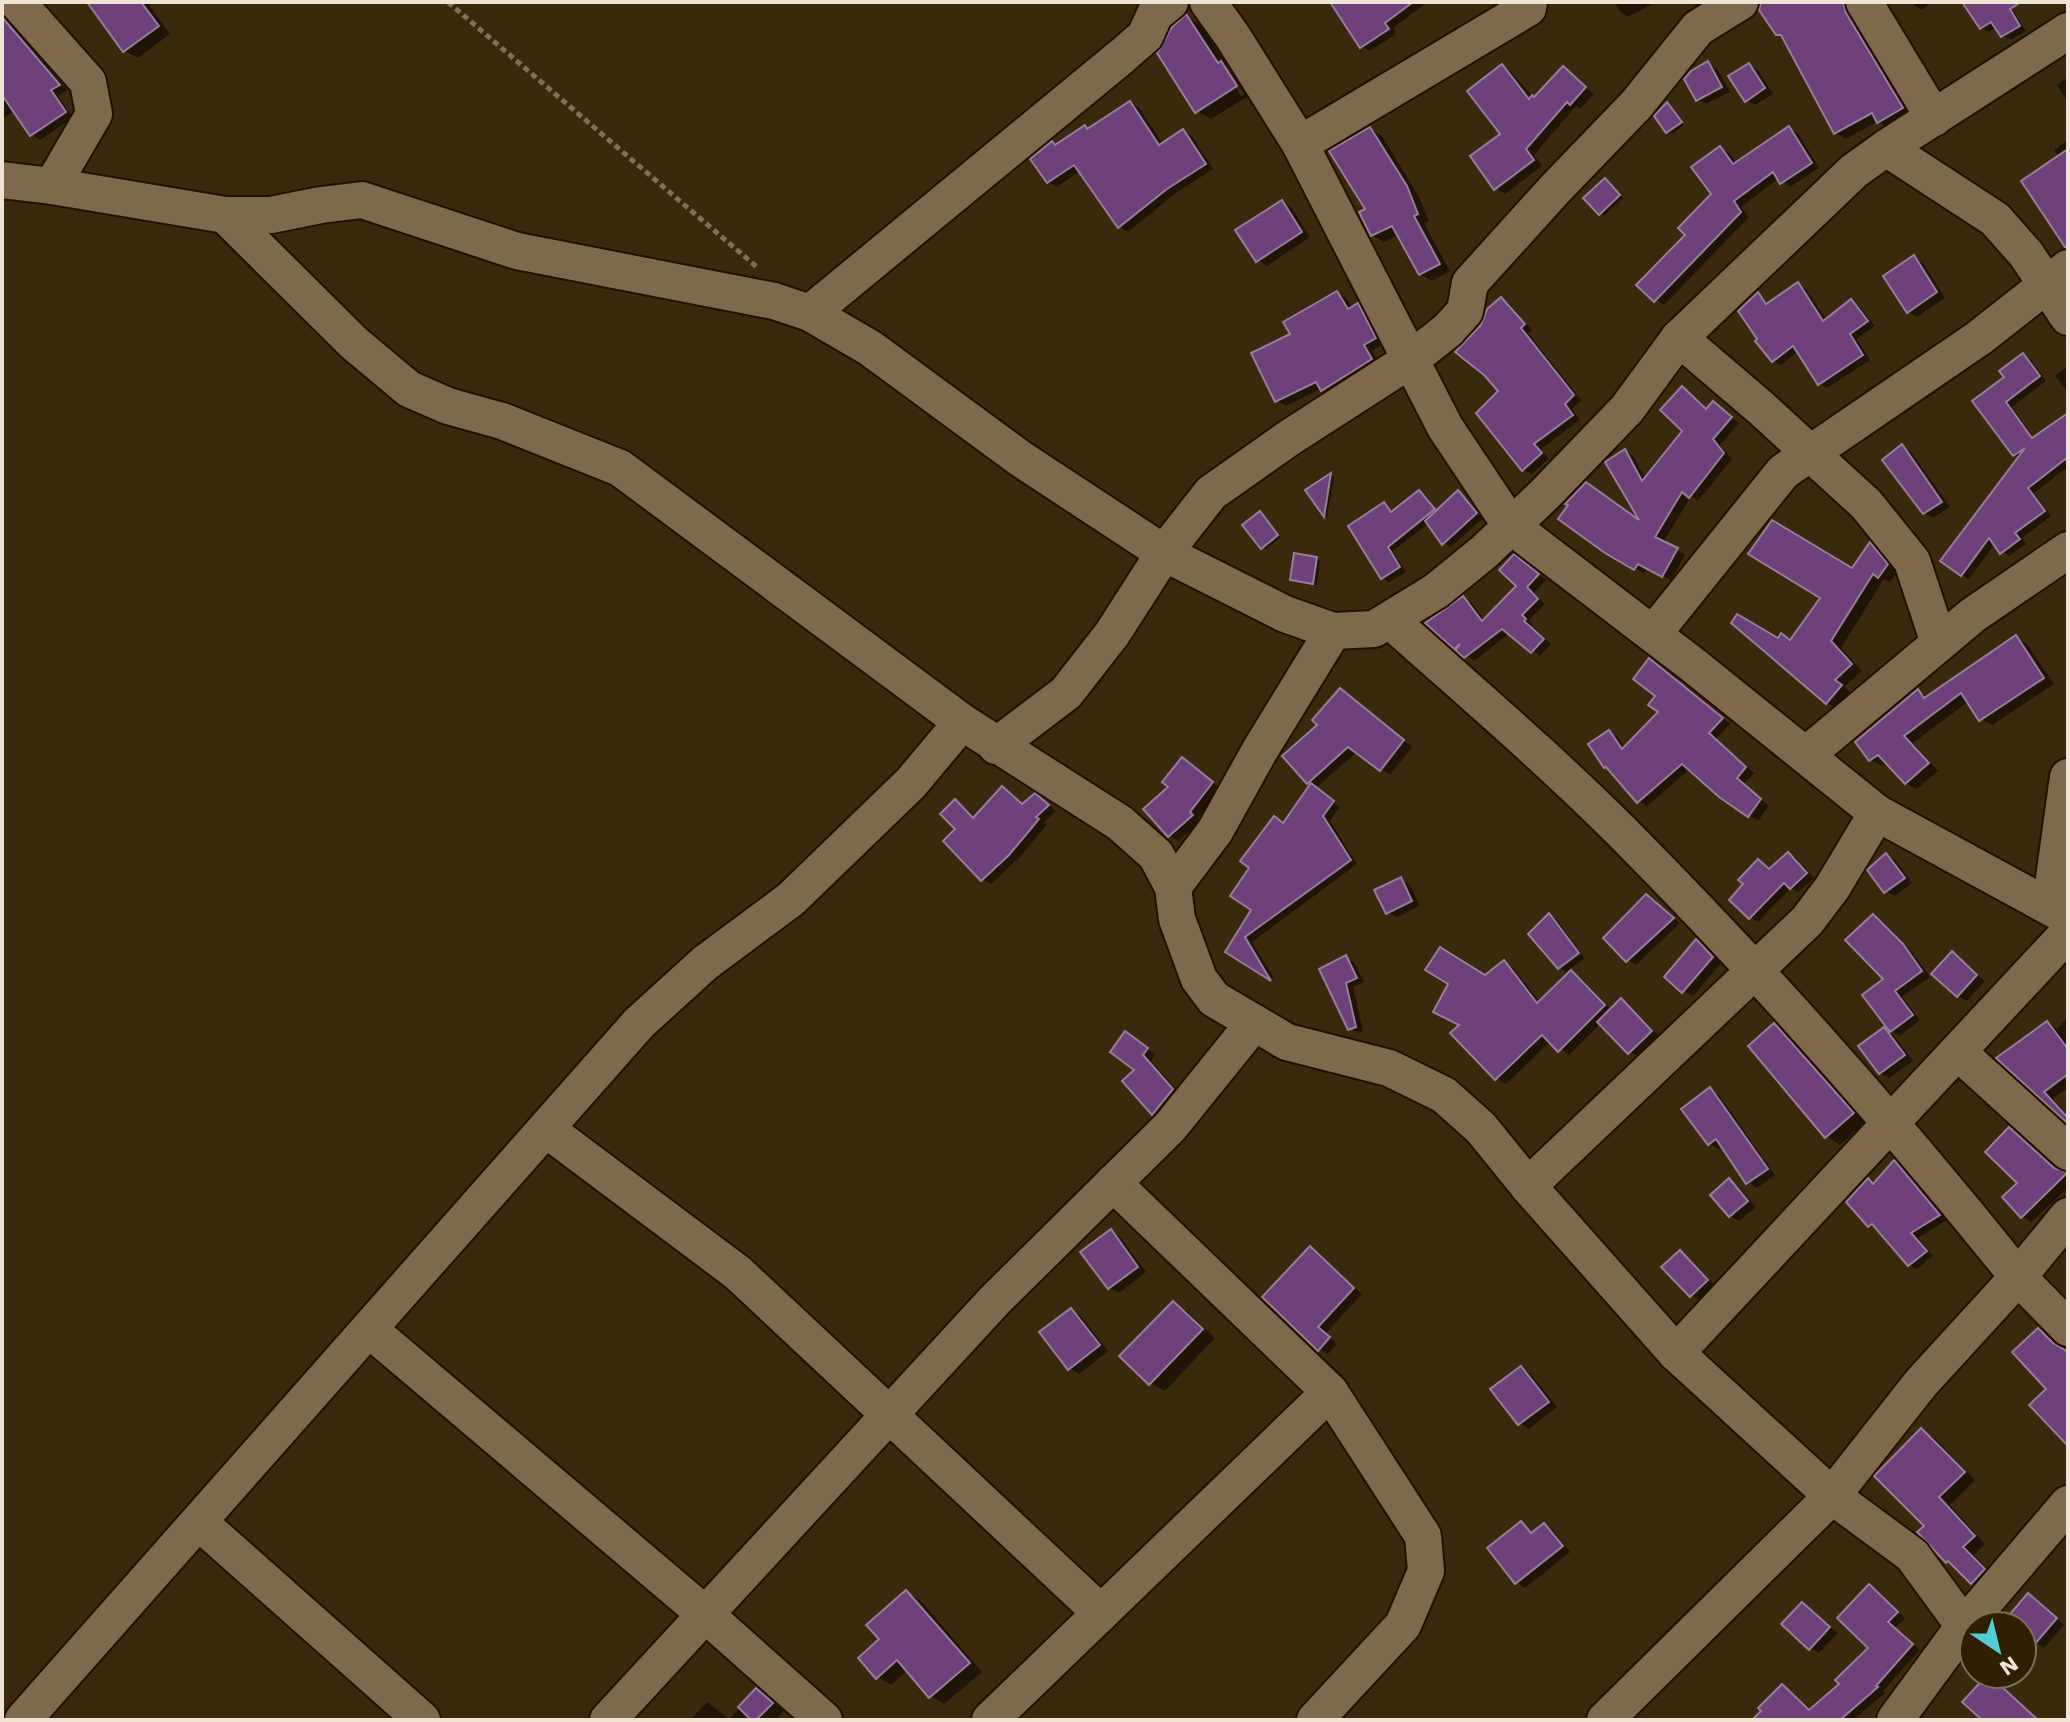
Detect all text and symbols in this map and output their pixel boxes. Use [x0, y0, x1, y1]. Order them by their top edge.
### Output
north arrow [1958, 1610, 2038, 1690]
text: N [1995, 1651, 2023, 1681]

